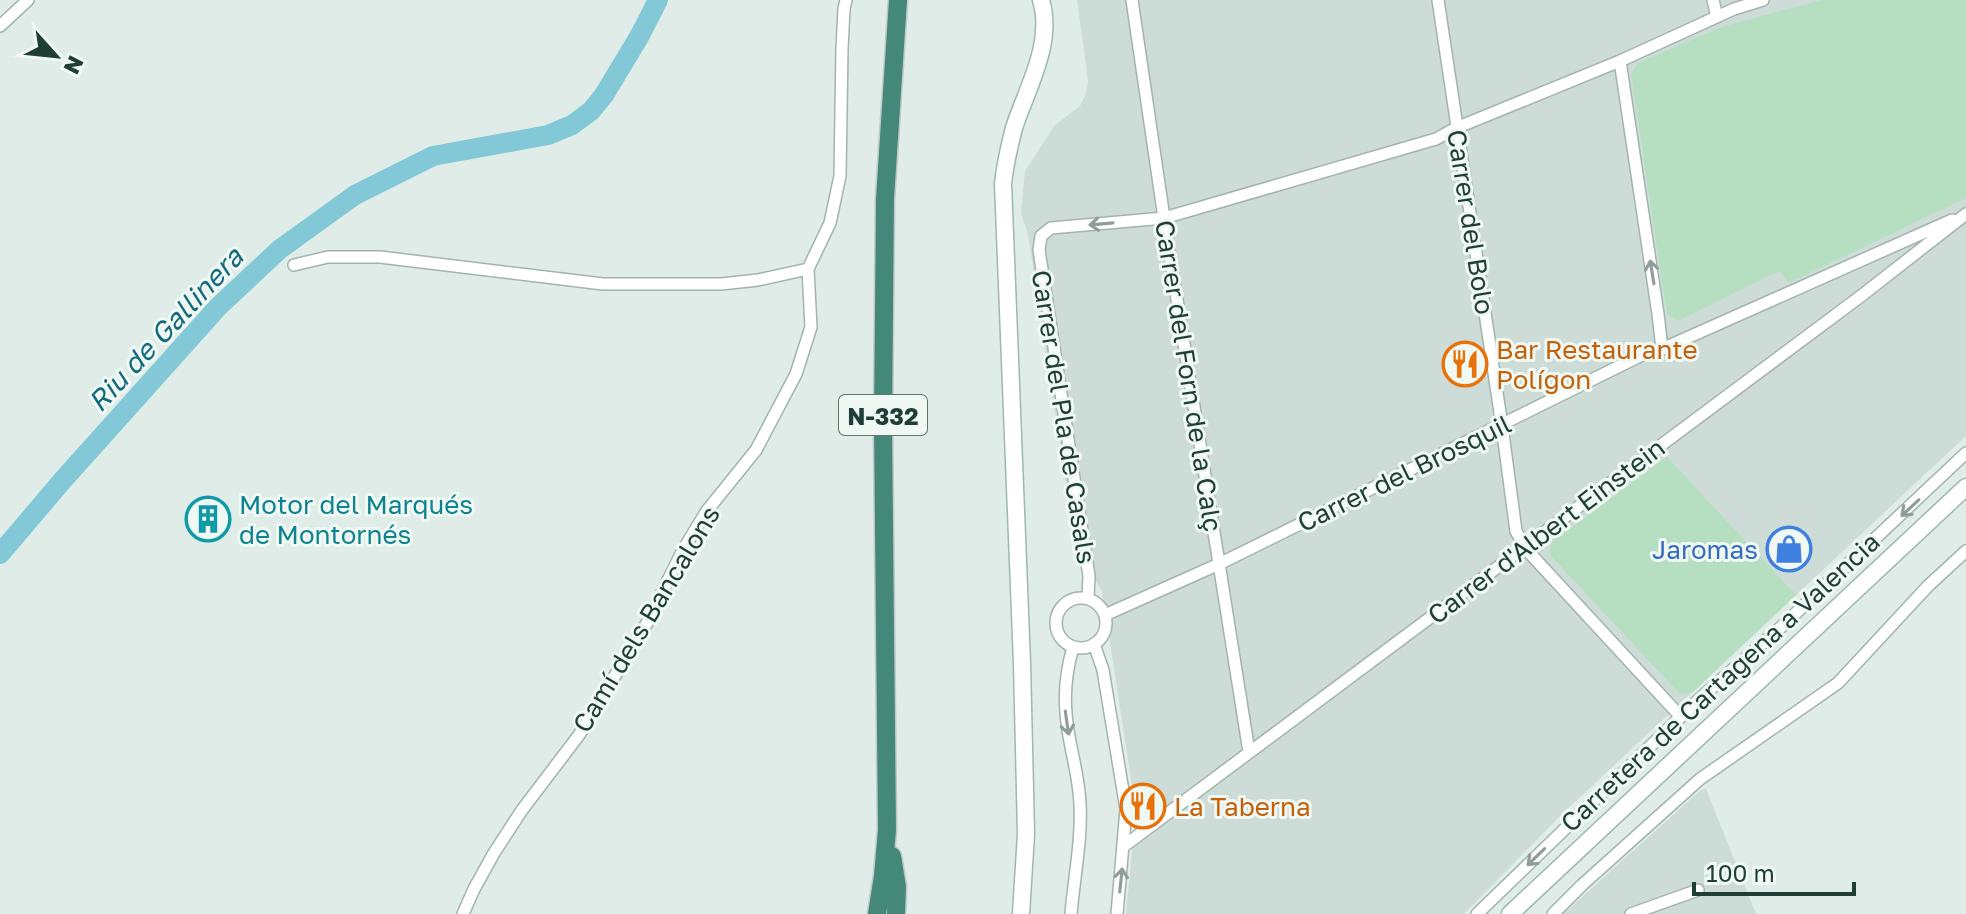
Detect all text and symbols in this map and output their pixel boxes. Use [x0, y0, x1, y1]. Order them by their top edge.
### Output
north arrow [16, 16, 96, 96]
text: N [58, 52, 90, 79]
street label: Carrer del Bolo [1441, 127, 1501, 317]
one-way arrow [1088, 216, 1115, 231]
street label: Carrer del Forn de la Calç [1149, 218, 1229, 534]
water label: Riu de Gallinera [81, 239, 250, 418]
one-way arrow [1644, 260, 1659, 285]
street label: Carrer del Pla de Casals [1025, 268, 1103, 566]
place label: Bar Restaurante Polígon [1496, 334, 1698, 395]
restaurant icon: Bar Restaurante Polígon [1441, 340, 1489, 388]
road number: N-332 [839, 395, 927, 435]
street label: Carrer del Brosquil [1292, 408, 1516, 538]
street label: Carrer d'Albert Einstein [1421, 432, 1671, 630]
place label: Motor del Marqués de Montornés [239, 489, 473, 550]
building icon: Motor del Marqués de Montornés [184, 495, 232, 543]
one-way arrow [1900, 498, 1920, 517]
street label: Camí dels Bancalons [566, 500, 726, 738]
shop icon: Jaromas [1765, 525, 1813, 573]
street label: Carretera de Cartagena a Valencia [1554, 526, 1886, 838]
place label: Jaromas [1652, 534, 1758, 565]
one-way arrow [1061, 710, 1076, 736]
restaurant icon: La Taberna [1119, 782, 1167, 830]
place label: La Taberna [1174, 791, 1311, 822]
scale bar [1694, 846, 1854, 896]
one-way arrow [1526, 848, 1546, 867]
text: 100 m [1706, 858, 1775, 887]
one-way arrow [1113, 867, 1128, 894]

